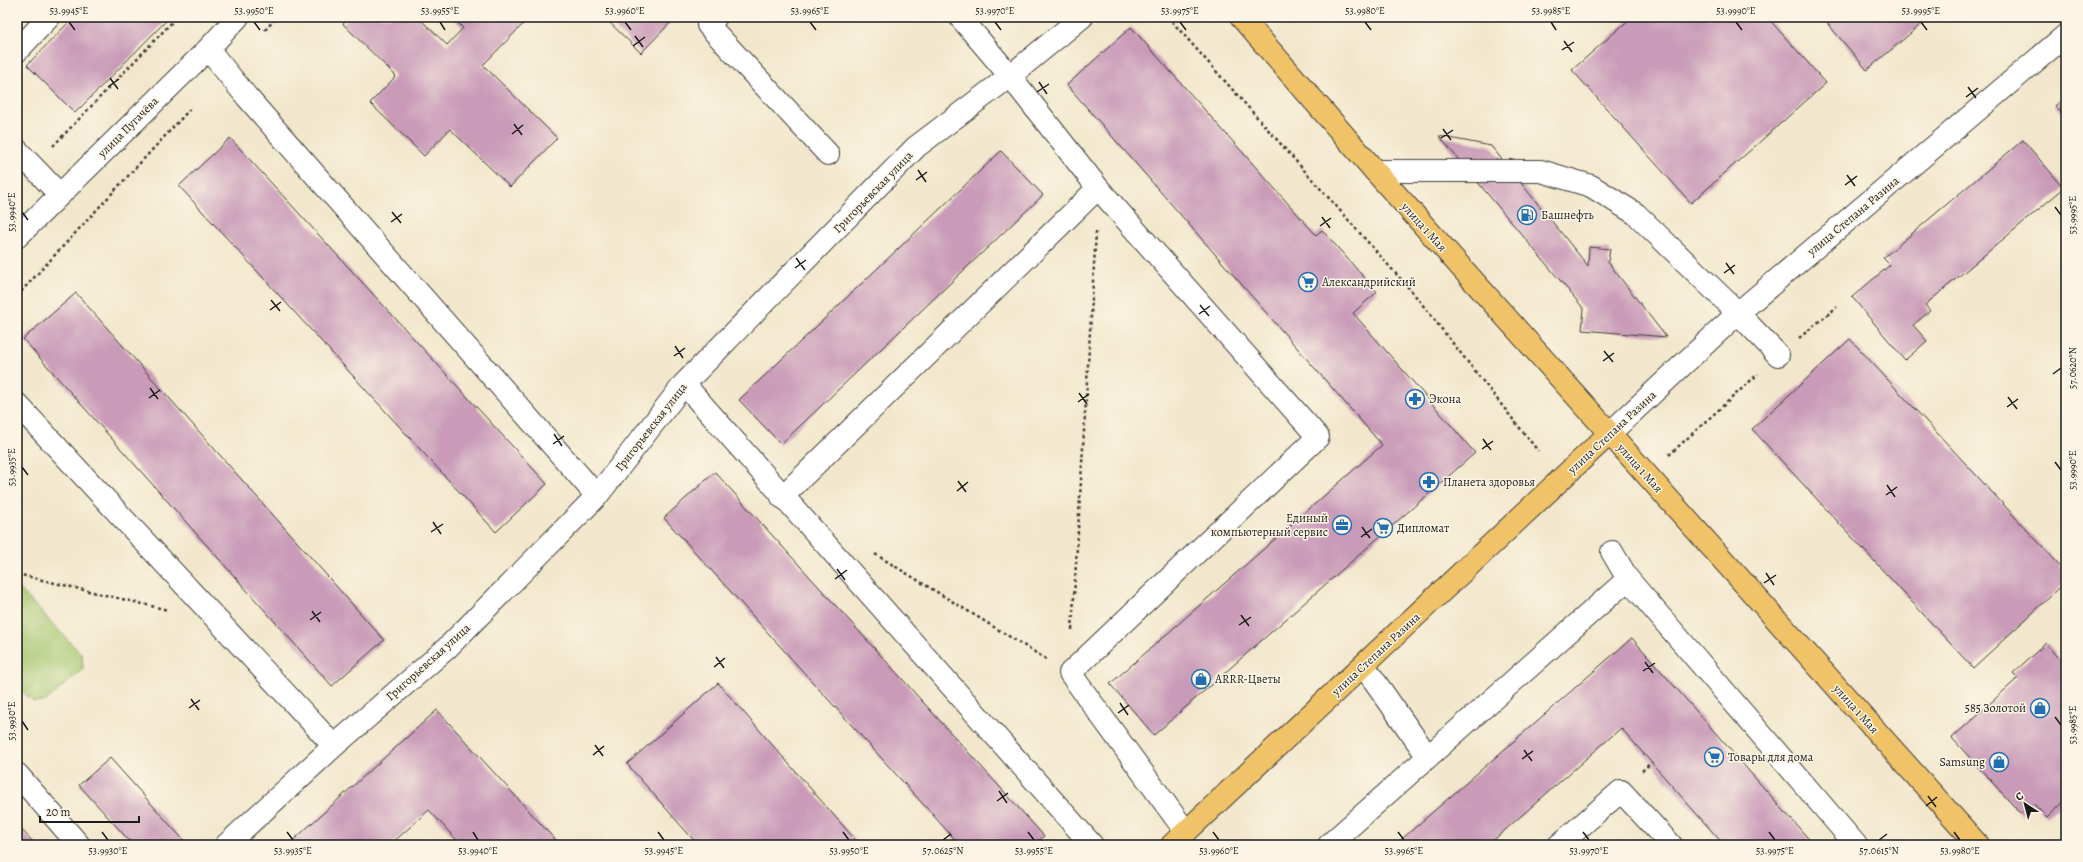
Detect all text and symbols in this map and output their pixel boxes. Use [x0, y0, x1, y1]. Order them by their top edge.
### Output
text: 53.9945°E [50, 4, 88, 17]
text: 53.9950°E [234, 4, 274, 17]
text: 53.9955°E [421, 4, 459, 17]
text: 53.9960°E [605, 4, 645, 17]
text: 53.9965°E [791, 4, 829, 17]
text: 53.9970°E [975, 4, 1015, 17]
text: 53.9975°E [1161, 4, 1199, 17]
text: 53.9980°E [1345, 4, 1385, 17]
text: 53.9985°E [1532, 4, 1570, 17]
text: 53.9990°E [1716, 4, 1756, 17]
text: 53.9995°E [1902, 4, 1940, 17]
street label: улица Пугачёва [93, 93, 162, 162]
street label: Григорьевская улица [830, 147, 917, 236]
street label: улица Степана Разина [1803, 173, 1903, 260]
text: 53.9940°E [5, 192, 18, 232]
text: 53.9995°E [2066, 196, 2079, 234]
street label: улица 1 Мая [1397, 198, 1450, 255]
fuel station icon: Башнефть [1516, 204, 1538, 226]
place label: Башнефть [1541, 207, 1595, 223]
supermarket icon: Александрийский [1297, 271, 1319, 293]
place label: Александрийский [1321, 274, 1416, 290]
text: 57.0620°N [2066, 347, 2079, 389]
street label: Григорьевская улица [611, 379, 691, 475]
street label: улица Степана Разина [1564, 387, 1660, 478]
pharmacy icon: Экона [1404, 388, 1426, 410]
place label: Экона [1429, 391, 1461, 407]
street label: улица 1 Мая [1613, 439, 1666, 496]
text: 53.9935°E [5, 448, 18, 486]
text: 53.9990°E [2066, 450, 2079, 490]
pharmacy icon: Планета здоровья [1418, 471, 1440, 493]
place label: Планета здоровья [1443, 474, 1535, 490]
place label: Единый компьютерный сервис [1211, 510, 1328, 540]
office icon: Единый компьютерный сервис [1331, 514, 1353, 536]
supermarket icon: Дипломат [1372, 517, 1394, 539]
place label: Дипломат [1397, 520, 1450, 536]
street label: улица Степана Разина [1328, 609, 1424, 700]
street label: Григорьевская улица [382, 620, 474, 704]
shop icon: ARRR-Цветы [1190, 668, 1212, 690]
place label: ARRR-Цветы [1214, 671, 1281, 687]
street label: улица 1 Мая [1829, 680, 1882, 737]
shop icon: 585 Золотой [2029, 697, 2051, 719]
place label: 585 Золотой [1965, 700, 2026, 716]
text: 53.9930°E [5, 701, 18, 741]
text: 53.9985°E [2066, 706, 2079, 744]
supermarket icon: Товары для дома [1703, 746, 1725, 768]
place label: Товары для дома [1728, 749, 1814, 765]
shop icon: Samsung [1988, 751, 2010, 773]
place label: Samsung [1939, 754, 1985, 770]
north arrow [2005, 784, 2045, 824]
text: С [2012, 788, 2027, 804]
scale bar [40, 798, 139, 824]
text: 20 m [46, 804, 70, 820]
text: 53.9930°E [88, 844, 128, 857]
text: 53.9935°E [274, 844, 312, 857]
text: 53.9940°E [458, 844, 498, 857]
text: 53.9945°E [645, 844, 683, 857]
text: 53.9950°E [829, 844, 869, 857]
text: 57.0625°N [923, 844, 963, 857]
text: 53.9955°E [1015, 844, 1053, 857]
text: 53.9960°E [1199, 844, 1239, 857]
text: 53.9965°E [1385, 844, 1423, 857]
text: 53.9970°E [1569, 844, 1609, 857]
text: 53.9975°E [1756, 844, 1794, 857]
text: 57.0615°N [1859, 844, 1899, 857]
text: 53.9980°E [1940, 844, 1980, 857]

